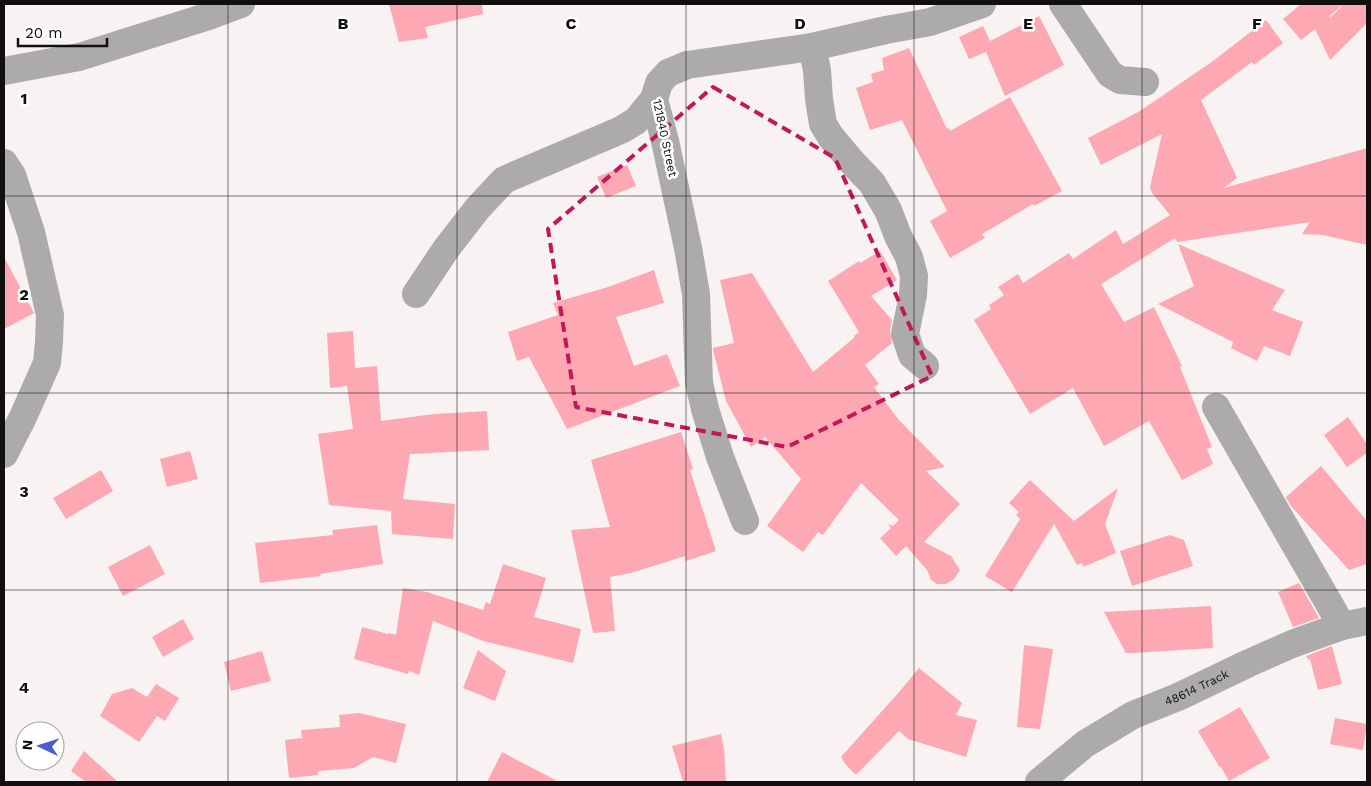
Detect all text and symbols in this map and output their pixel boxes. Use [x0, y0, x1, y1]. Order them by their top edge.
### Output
text: B [338, 14, 349, 33]
text: C [566, 14, 577, 33]
text: D [794, 14, 806, 33]
text: E [1023, 14, 1033, 33]
text: F [1252, 14, 1262, 33]
scale bar [18, 15, 106, 47]
text: 20 m [25, 24, 63, 42]
text: 1 [21, 89, 27, 108]
street label: 121840 Street [650, 98, 680, 178]
text: 2 [19, 285, 29, 304]
text: 3 [19, 482, 29, 501]
street label: 48614 Track [1163, 667, 1231, 709]
text: 4 [19, 678, 29, 697]
north arrow [15, 721, 65, 771]
text: N [19, 739, 35, 751]

